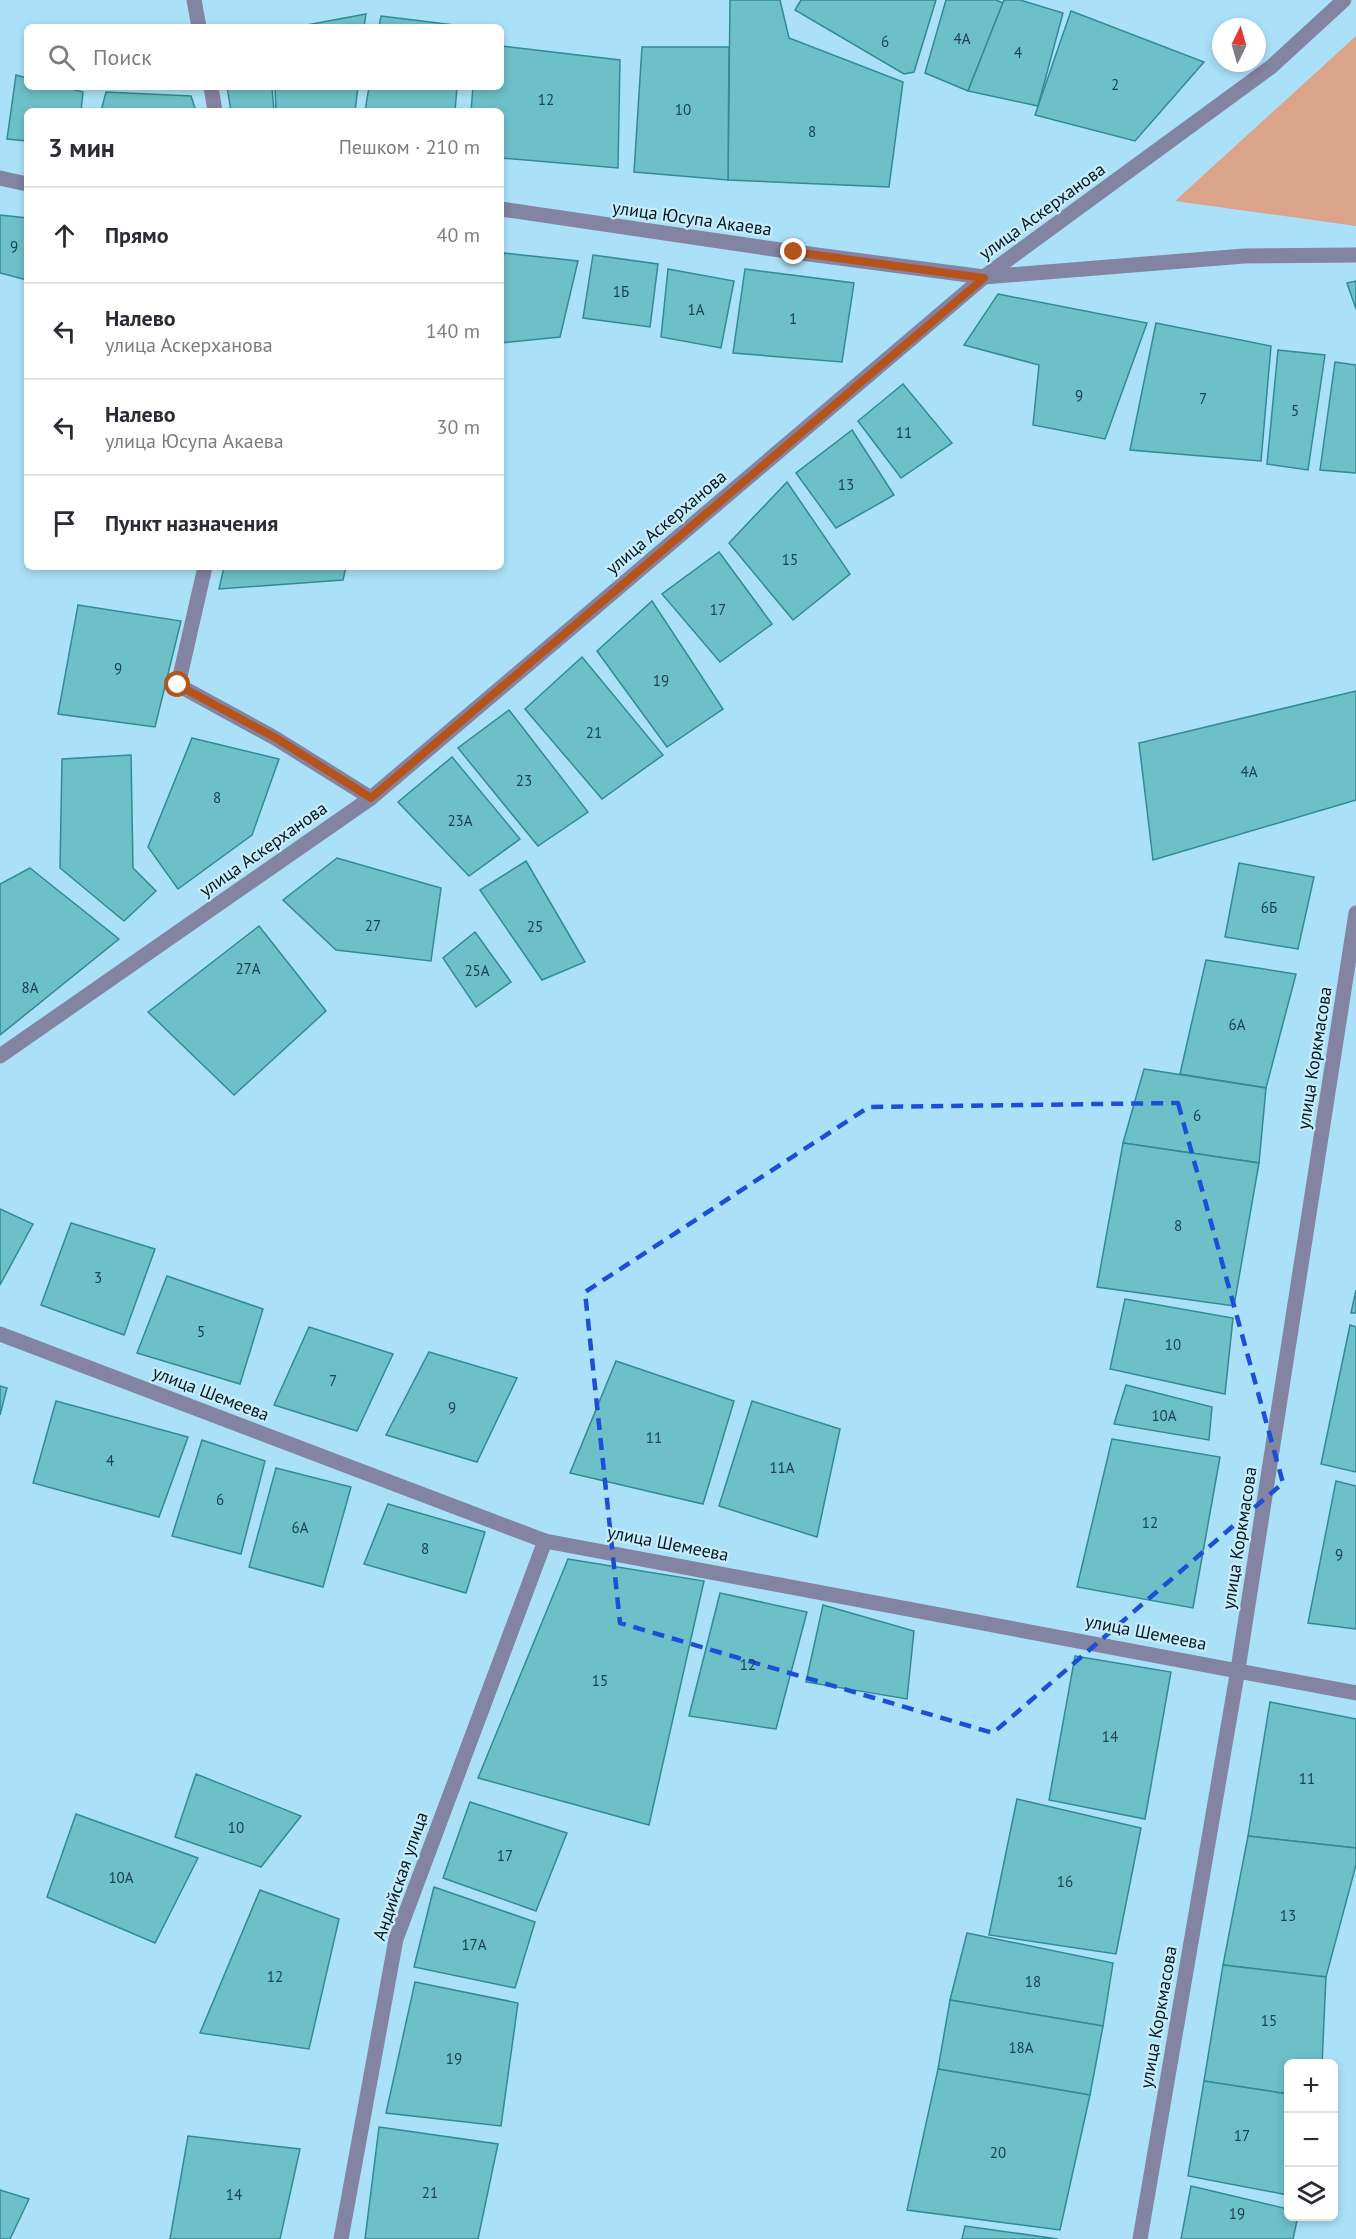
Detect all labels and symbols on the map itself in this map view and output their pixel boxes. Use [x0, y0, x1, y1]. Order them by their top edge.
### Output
north arrow [1212, 18, 1266, 72]
house number: 4А [954, 29, 971, 48]
house number: 6 [881, 32, 889, 51]
house number: 4 [1014, 43, 1022, 62]
house number: 2 [1111, 75, 1119, 94]
house number: 12 [538, 90, 554, 109]
house number: 10 [675, 100, 691, 119]
house number: 8 [808, 122, 816, 141]
street label: улица Аскерханова [974, 157, 1110, 265]
street label: улица Юсупа Акаева [611, 195, 773, 241]
house number: 9 [10, 237, 18, 256]
route end [780, 238, 806, 264]
house number: 1Б [613, 282, 629, 301]
house number: 1А [688, 300, 705, 319]
house number: 1 [789, 309, 797, 328]
house number: 9 [1075, 386, 1083, 405]
house number: 7 [1199, 389, 1207, 408]
house number: 5 [1291, 401, 1299, 420]
house number: 11 [896, 423, 912, 442]
street label: улица Аскерханова [601, 465, 731, 579]
house number: 13 [838, 475, 854, 494]
house number: 15 [782, 550, 798, 569]
house number: 17 [710, 600, 726, 619]
house number: 9 [114, 659, 122, 678]
route start [164, 671, 190, 697]
house number: 19 [653, 671, 669, 690]
house number: 21 [586, 723, 602, 742]
house number: 4А [1241, 762, 1258, 781]
house number: 23 [516, 771, 532, 790]
house number: 8 [213, 788, 221, 807]
street label: улица Аскерханова [195, 796, 331, 902]
house number: 23А [447, 811, 473, 830]
house number: 6Б [1261, 898, 1277, 917]
house number: 27 [365, 916, 381, 935]
house number: 25 [527, 917, 543, 936]
house number: 27А [235, 959, 261, 978]
house number: 25А [464, 961, 490, 980]
house number: 8А [22, 978, 39, 997]
street label: улица Коркмасова [1291, 985, 1337, 1131]
house number: 6А [1229, 1015, 1246, 1034]
house number: 6 [1193, 1106, 1201, 1125]
house number: 8 [1174, 1216, 1182, 1235]
house number: 3 [94, 1268, 102, 1287]
house number: 5 [197, 1322, 205, 1341]
house number: 10 [1165, 1335, 1181, 1354]
street label: улица Шемеева [149, 1360, 273, 1426]
house number: 7 [329, 1371, 337, 1390]
house number: 9 [448, 1398, 456, 1417]
house number: 10А [1151, 1406, 1177, 1425]
house number: 11 [646, 1428, 662, 1447]
house number: 4 [106, 1451, 114, 1470]
house number: 11А [769, 1458, 795, 1477]
street label: улица Коркмасова [1216, 1465, 1262, 1611]
house number: 6 [216, 1490, 224, 1509]
house number: 12 [1142, 1513, 1158, 1532]
house number: 6А [292, 1518, 309, 1537]
street label: улица Шемеева [605, 1520, 731, 1566]
house number: 8 [421, 1539, 429, 1558]
house number: 9 [1335, 1545, 1343, 1564]
street label: улица Шемеева [1083, 1609, 1209, 1655]
house number: 12 [740, 1655, 756, 1674]
house number: 15 [592, 1671, 608, 1690]
house number: 14 [1102, 1727, 1118, 1746]
house number: 11 [1299, 1769, 1315, 1788]
street label: Андийская улица [367, 1809, 433, 1943]
house number: 10 [228, 1818, 244, 1837]
house number: 17 [497, 1846, 513, 1865]
house number: 10А [108, 1868, 134, 1887]
house number: 16 [1057, 1872, 1073, 1891]
house number: 13 [1280, 1906, 1296, 1925]
house number: 17А [461, 1935, 487, 1954]
street label: улица Коркмасова [1134, 1944, 1182, 2090]
house number: 12 [267, 1967, 283, 1986]
house number: 18 [1025, 1972, 1041, 1991]
house number: 15 [1261, 2011, 1277, 2030]
house number: 18А [1008, 2038, 1034, 2057]
house number: 19 [446, 2049, 462, 2068]
house number: 17 [1234, 2126, 1250, 2145]
house number: 20 [990, 2143, 1006, 2162]
house number: 21 [422, 2183, 438, 2202]
house number: 14 [226, 2185, 242, 2204]
house number: 19 [1229, 2204, 1245, 2223]

